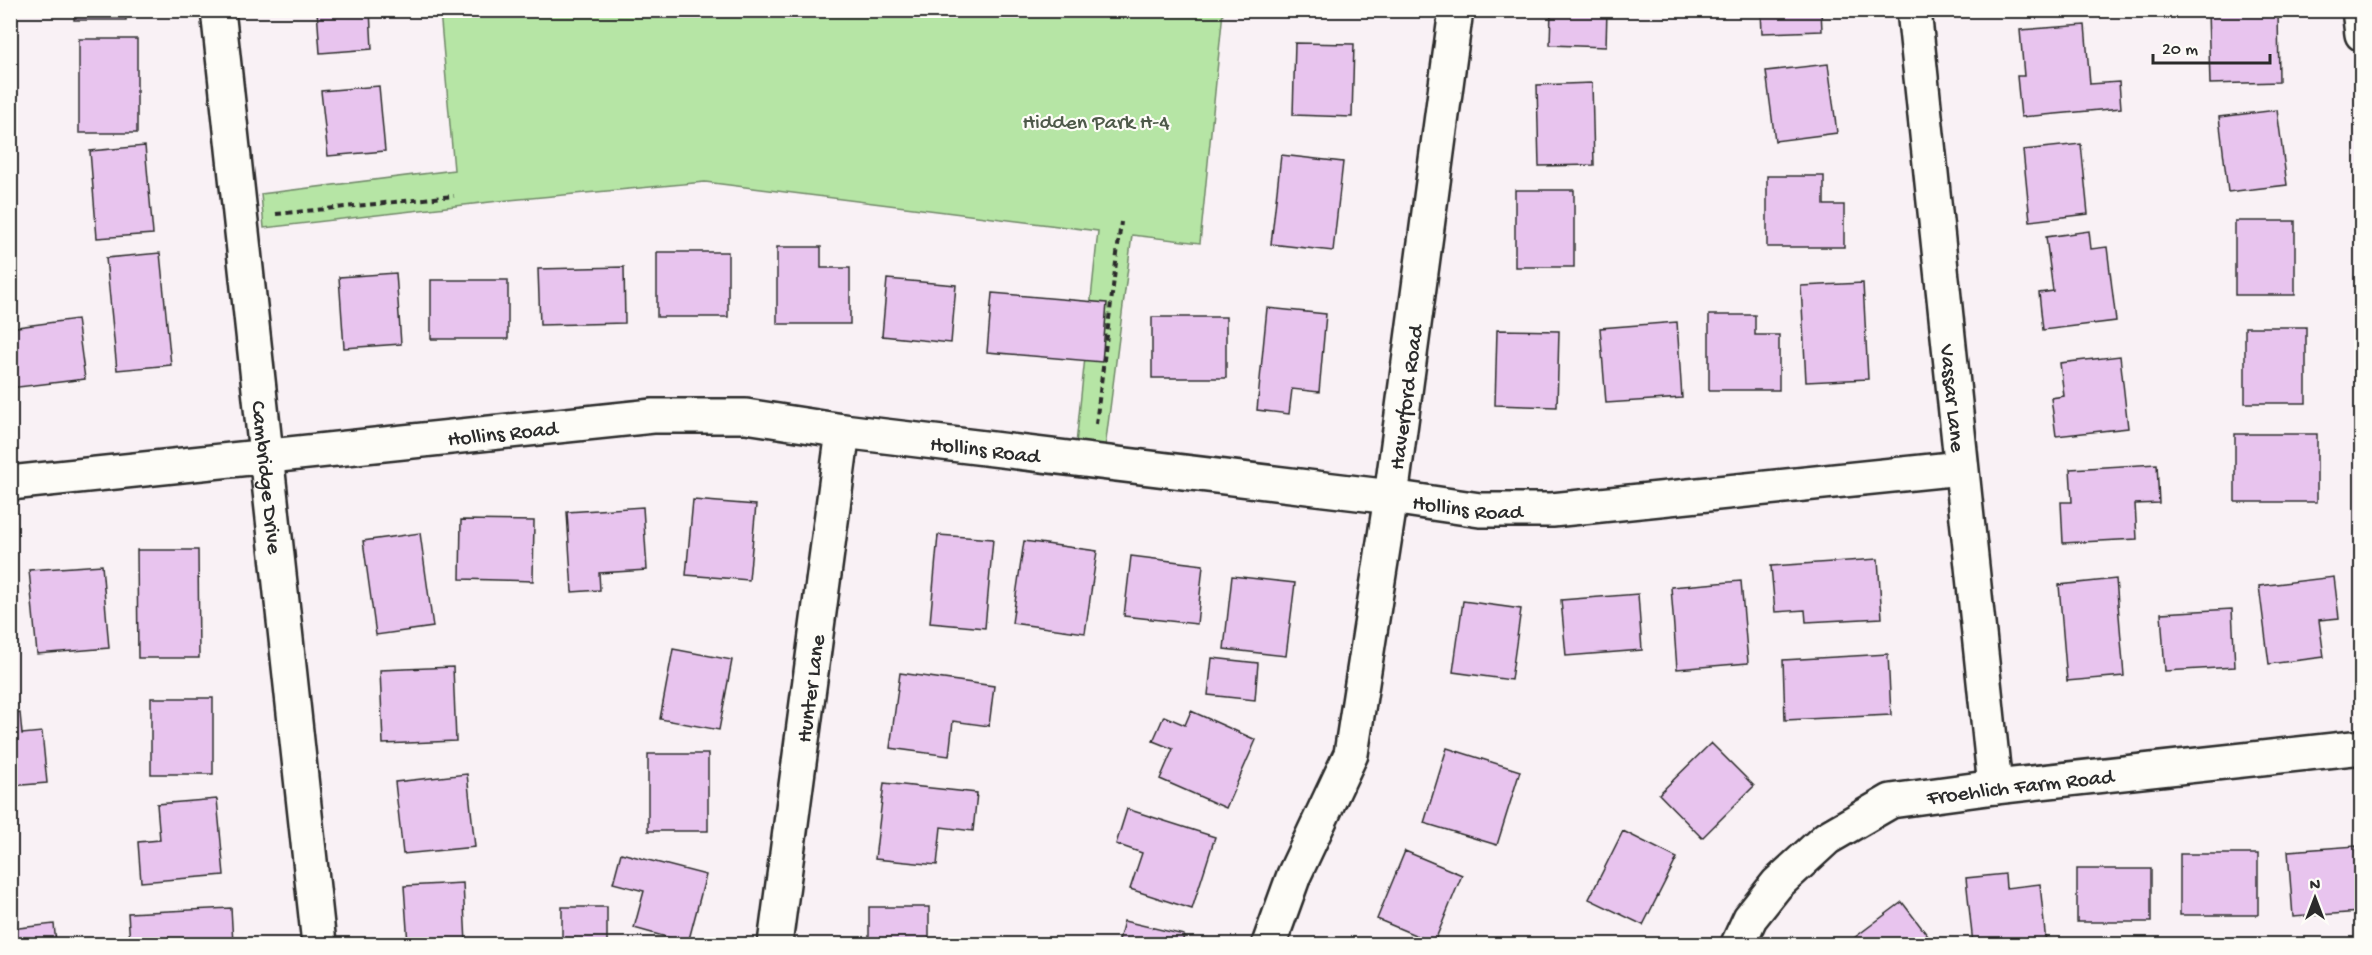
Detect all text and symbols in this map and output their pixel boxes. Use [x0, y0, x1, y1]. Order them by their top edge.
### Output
scale bar [2153, 27, 2270, 65]
text: 20 m [2162, 40, 2198, 61]
park label: Hidden Park H-4 [1022, 111, 1170, 137]
street label: Haverford Road [1386, 322, 1431, 472]
street label: Vassar Lane [1932, 342, 1969, 454]
street label: Cambridge Drive [243, 400, 286, 556]
street label: Hollins Road [447, 417, 561, 454]
street label: Hollins Road [929, 433, 1043, 472]
street label: Hollins Road [1411, 491, 1525, 527]
street label: Hunter Lane [793, 632, 833, 744]
street label: Froehlich Farm Road [1925, 765, 2117, 813]
north arrow [2285, 868, 2345, 928]
text: N [2310, 877, 2321, 896]

